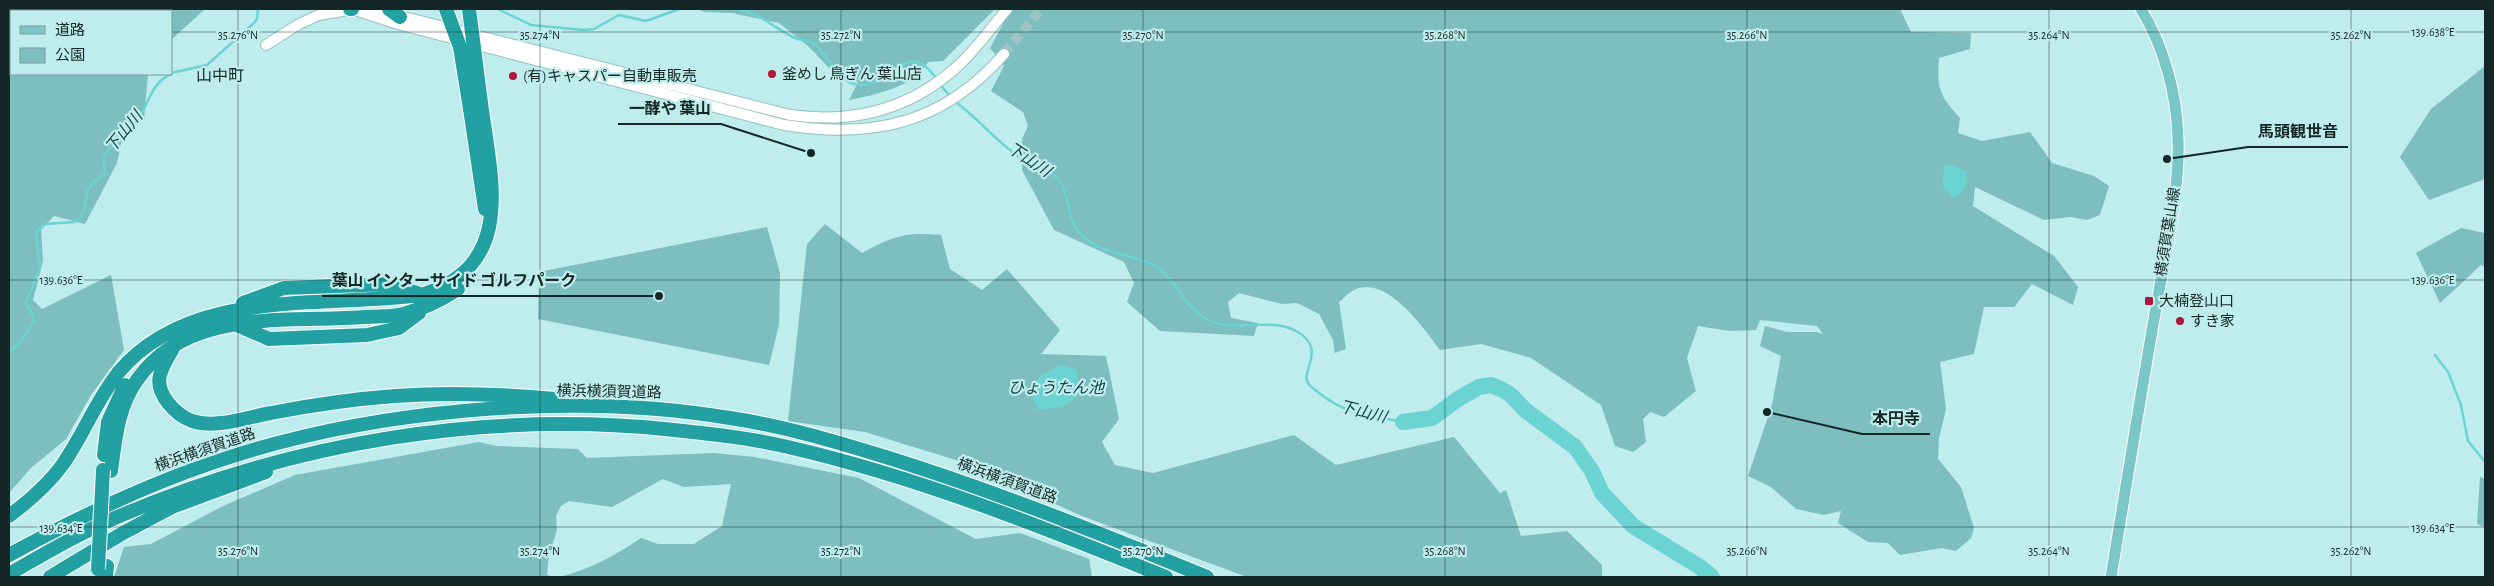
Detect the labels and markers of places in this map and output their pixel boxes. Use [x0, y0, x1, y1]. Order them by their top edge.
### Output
place label: 釜めし 鳥ぎん 葉山店 [782, 66, 922, 82]
place label: (有)キャスパー自動車販売 [523, 68, 697, 84]
marker: 釜めし 鳥ぎん 葉山店 [766, 68, 778, 80]
marker: (有)キャスパー自動車販売 [507, 70, 519, 82]
callout: 一酵や 葉山 [618, 93, 721, 124]
callout: 馬頭観世音 [2248, 116, 2348, 147]
callout: 葉山 インターサイド ゴルフパーク [322, 265, 586, 296]
place label: 大楠登山口 [2159, 293, 2234, 309]
marker: 大楠登山口 [2143, 295, 2155, 307]
place label: すき家 [2190, 313, 2235, 329]
marker: すき家 [2174, 315, 2186, 327]
callout: 本円寺 [1862, 403, 1930, 434]

